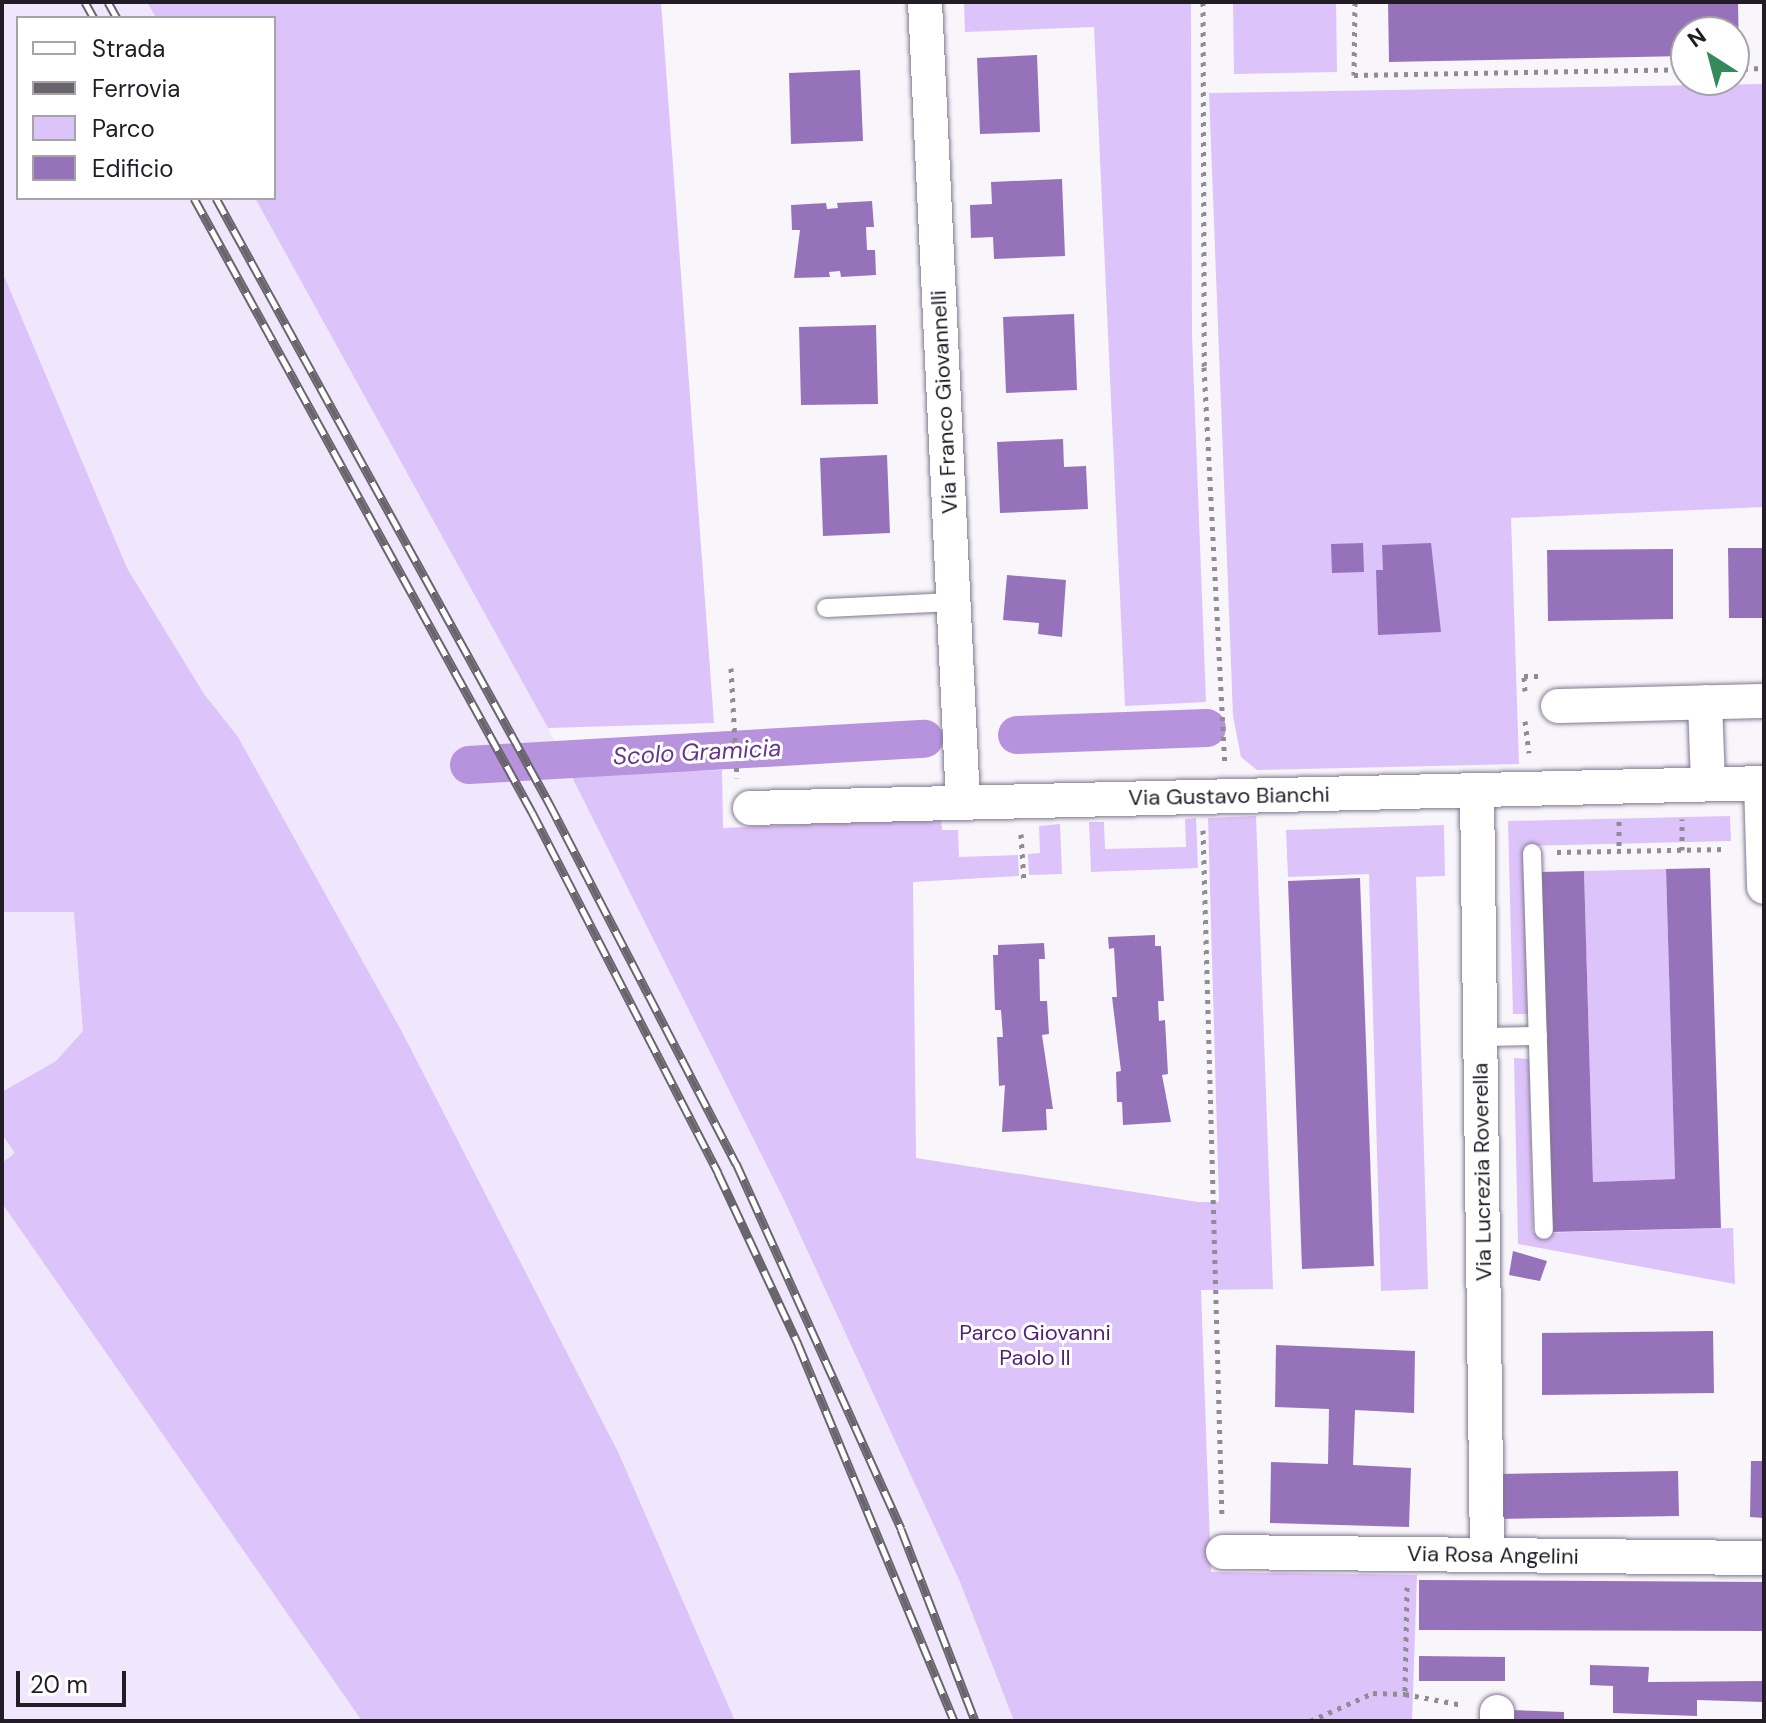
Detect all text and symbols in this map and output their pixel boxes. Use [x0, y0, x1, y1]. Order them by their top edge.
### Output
legend [16, 16, 276, 200]
north arrow [1670, 16, 1750, 96]
text: N [1682, 21, 1712, 54]
text: Strada [92, 33, 165, 64]
text: Ferrovia [92, 73, 180, 104]
text: Parco [92, 113, 155, 144]
text: Edificio [92, 153, 174, 184]
street label: Via Franco Giovannelli [925, 289, 963, 515]
water label: Scolo Gramicia [612, 733, 782, 771]
street label: Via Gustavo Bianchi [1128, 781, 1330, 811]
street label: Via Lucrezia Roverella [1467, 1063, 1497, 1281]
park label: Parco Giovanni Paolo II [959, 1319, 1111, 1370]
street label: Via Rosa Angelini [1407, 1540, 1579, 1570]
scale bar [20, 1655, 130, 1705]
text: 20 m [30, 1669, 88, 1700]

